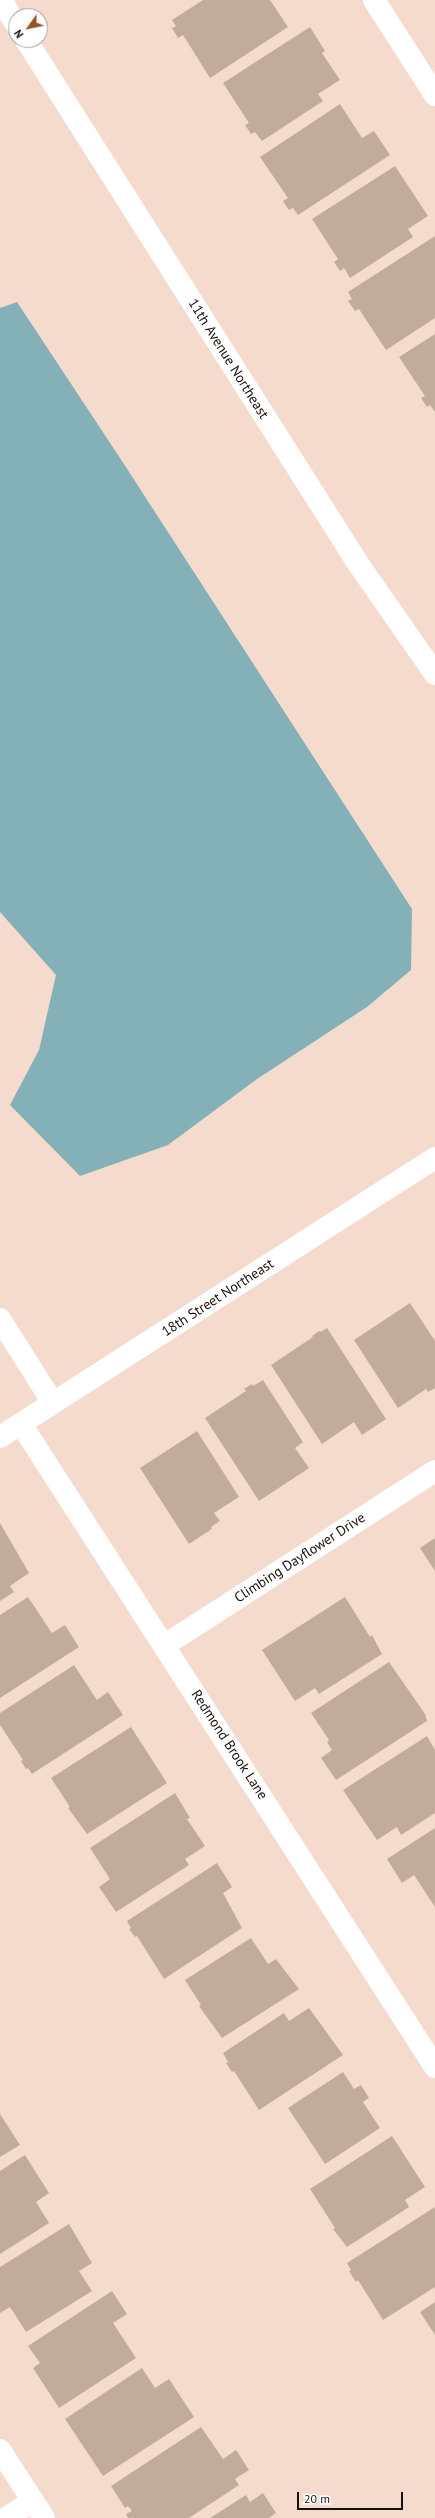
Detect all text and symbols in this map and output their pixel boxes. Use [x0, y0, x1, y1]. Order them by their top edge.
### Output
north arrow [8, 8, 48, 48]
text: N [11, 27, 27, 41]
street label: 11th Avenue Northeast [184, 296, 272, 422]
street label: 18th Street Northeast [159, 1256, 277, 1340]
street label: Climbing Dayflower Drive [231, 1509, 369, 1607]
street label: Redmond Brook Lane [187, 1687, 271, 1803]
scale bar [299, 2484, 405, 2510]
text: 20 m [304, 2491, 330, 2506]

